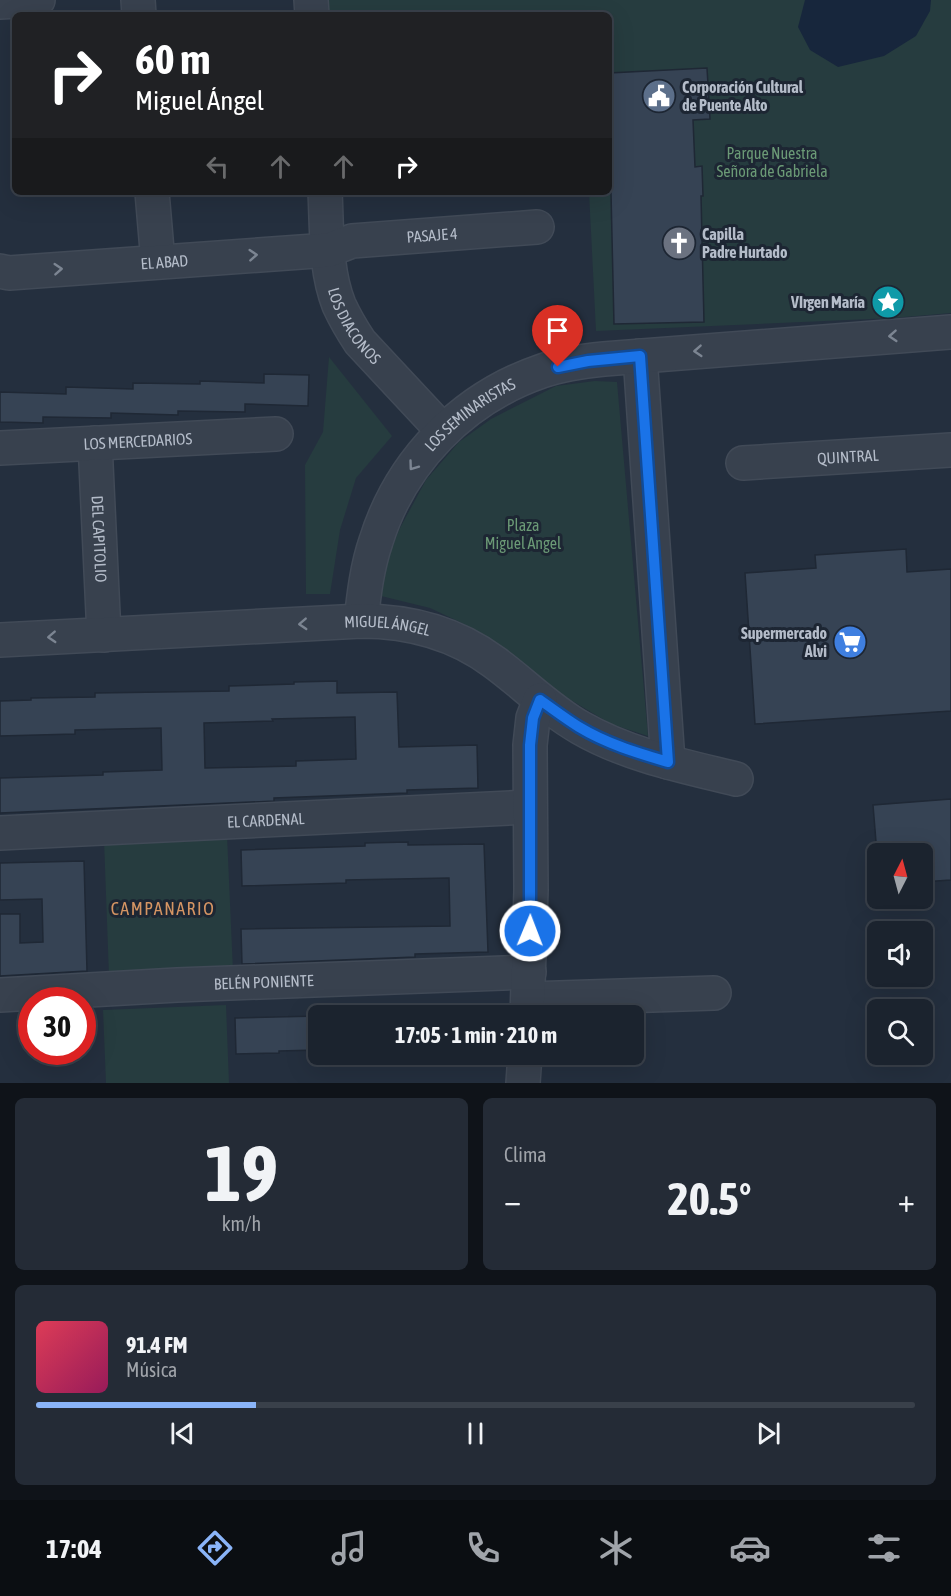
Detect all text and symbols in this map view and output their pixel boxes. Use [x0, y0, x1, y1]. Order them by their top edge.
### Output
text: 60 m [135, 35, 210, 83]
icon: right [36, 36, 114, 114]
public building icon: Corporación Cultural de Puente Alto [641, 78, 677, 114]
place label: Corporación Cultural de Puente Alto [682, 78, 804, 114]
text: Miguel Ángel [135, 85, 264, 116]
park label: Parque Nuestra Señora de Gabriela [716, 144, 828, 180]
icon: left [201, 150, 234, 183]
icon: ahead [264, 150, 297, 183]
icon: ahead [327, 150, 360, 183]
icon: right [390, 150, 423, 183]
street label: PASAJE 4 [406, 224, 458, 246]
church icon: Capilla Padre Hurtado [661, 225, 697, 261]
place label: Capilla Padre Hurtado [702, 225, 788, 261]
one-way arrow [248, 249, 257, 262]
street label: EL ABAD [140, 251, 189, 273]
one-way arrow [54, 263, 63, 276]
place icon: VIrgen María [870, 284, 906, 320]
street label: LOS DIACONOS [325, 286, 385, 368]
place label: VIrgen María [790, 293, 865, 311]
pin [532, 305, 583, 367]
icon: arrive [541, 314, 574, 347]
one-way arrow [888, 329, 897, 342]
one-way arrow [694, 344, 703, 357]
street label: LOS SEMINARISTAS [421, 374, 518, 454]
street label: LOS MERCEDARIOS [83, 429, 193, 453]
street label: QUINTRAL [817, 446, 880, 467]
one-way arrow [409, 460, 420, 471]
street label: DEL CAPITOLIO [88, 495, 111, 583]
park label: Plaza Miguel Angel [485, 516, 562, 553]
street label: MIGUEL ÁNGEL [344, 612, 433, 639]
one-way arrow [298, 618, 307, 631]
place label: Supermercado Alvi [741, 624, 827, 660]
supermarket icon: Supermercado Alvi [832, 624, 868, 660]
one-way arrow [48, 631, 57, 644]
street label: EL CARDENAL [226, 809, 306, 831]
north arrow [867, 843, 933, 909]
map controls [867, 843, 933, 1065]
district label: CAMPANARIO [111, 898, 215, 919]
position arrow [498, 899, 562, 963]
button: sound [867, 921, 933, 987]
street label: BELÉN PONIENTE [213, 971, 314, 993]
speed limit sign: 30 [18, 987, 96, 1065]
button: search [867, 999, 933, 1065]
text: 17:05 · 1 min · 210 m [395, 1022, 557, 1048]
text: 19 [205, 1128, 278, 1218]
text: Clima [504, 1143, 547, 1166]
text: 20.5° [668, 1173, 751, 1225]
text: − [504, 1181, 521, 1219]
text: + [898, 1181, 915, 1219]
text: km/h [222, 1212, 261, 1235]
text: 91.4 FM [126, 1332, 188, 1358]
text: Música [126, 1358, 177, 1381]
icon: previous [166, 1417, 199, 1450]
icon: pause [459, 1417, 492, 1450]
icon: next [752, 1417, 785, 1450]
icon: directions [194, 1527, 236, 1569]
icon: music [328, 1527, 370, 1569]
icon: phone [462, 1527, 504, 1569]
icon: climate [595, 1527, 637, 1569]
icon: car [729, 1527, 771, 1569]
icon: filters [863, 1527, 905, 1569]
text: 17:04 [46, 1533, 102, 1564]

